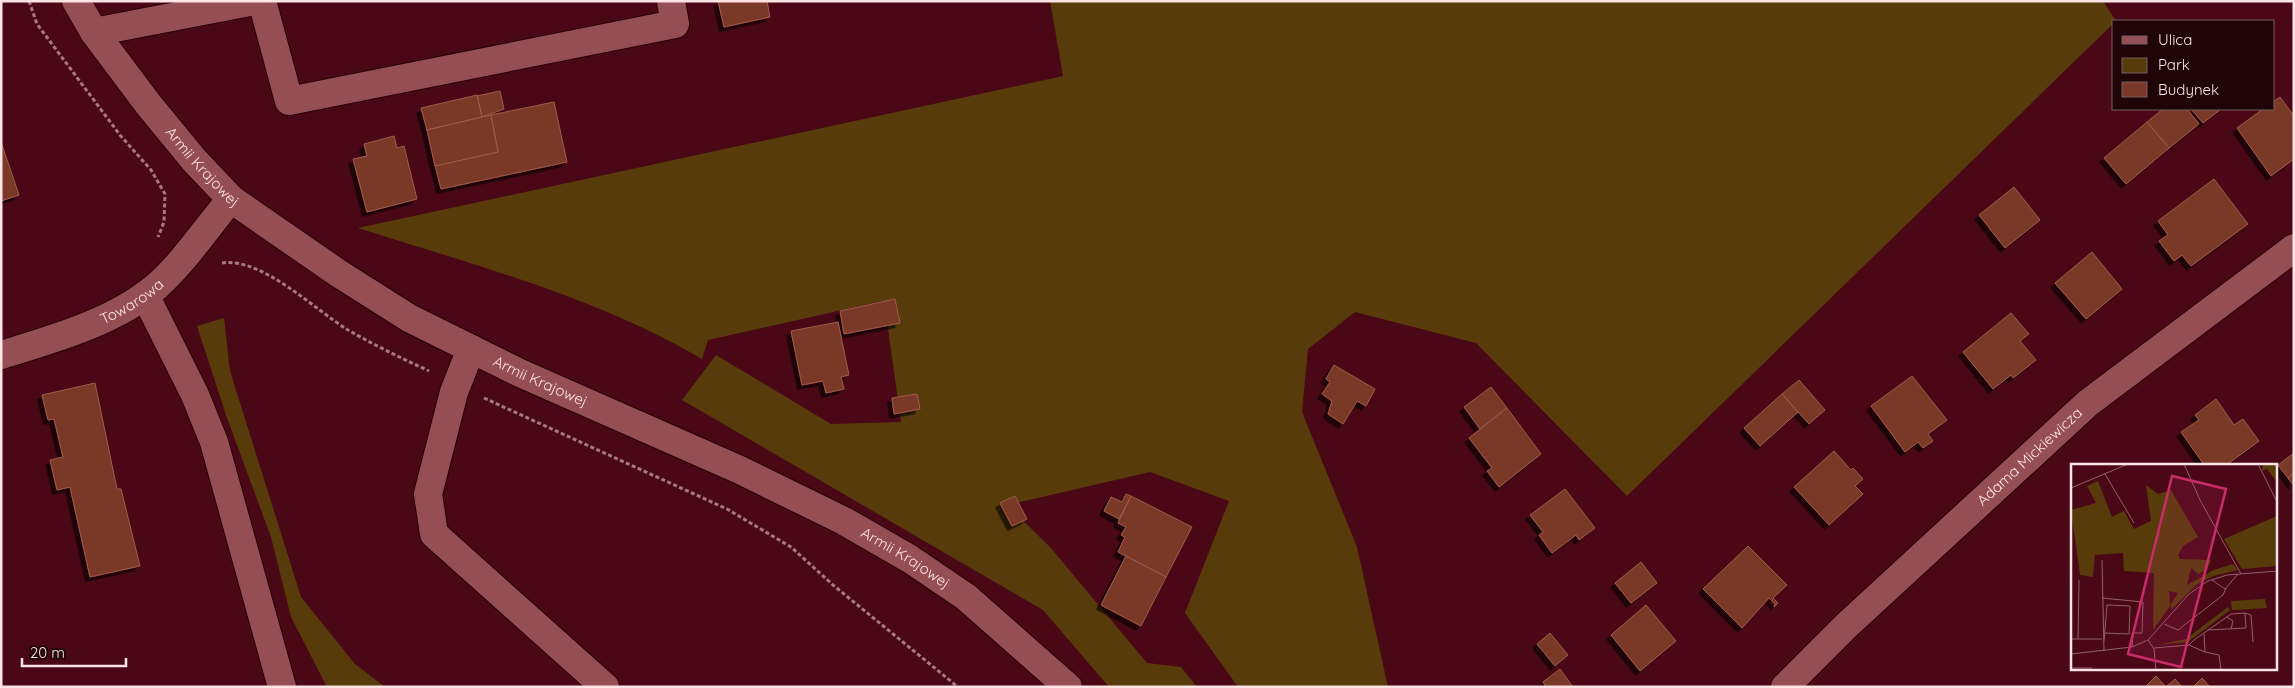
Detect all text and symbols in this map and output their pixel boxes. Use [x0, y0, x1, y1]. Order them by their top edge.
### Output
legend [2112, 20, 2275, 110]
text: Ulica [2158, 30, 2192, 49]
text: Park [2158, 55, 2190, 74]
text: Budynek [2158, 80, 2219, 99]
street label: Armii Krajowej [162, 123, 243, 211]
street label: Towarowa [97, 275, 168, 328]
street label: Armii Krajowej [490, 351, 590, 411]
street label: Adama Mickiewicza [1973, 403, 2086, 510]
inset map [2071, 464, 2278, 670]
street label: Armii Krajowej [858, 523, 954, 592]
scale bar [22, 636, 126, 668]
text: 20 m [30, 643, 65, 662]

